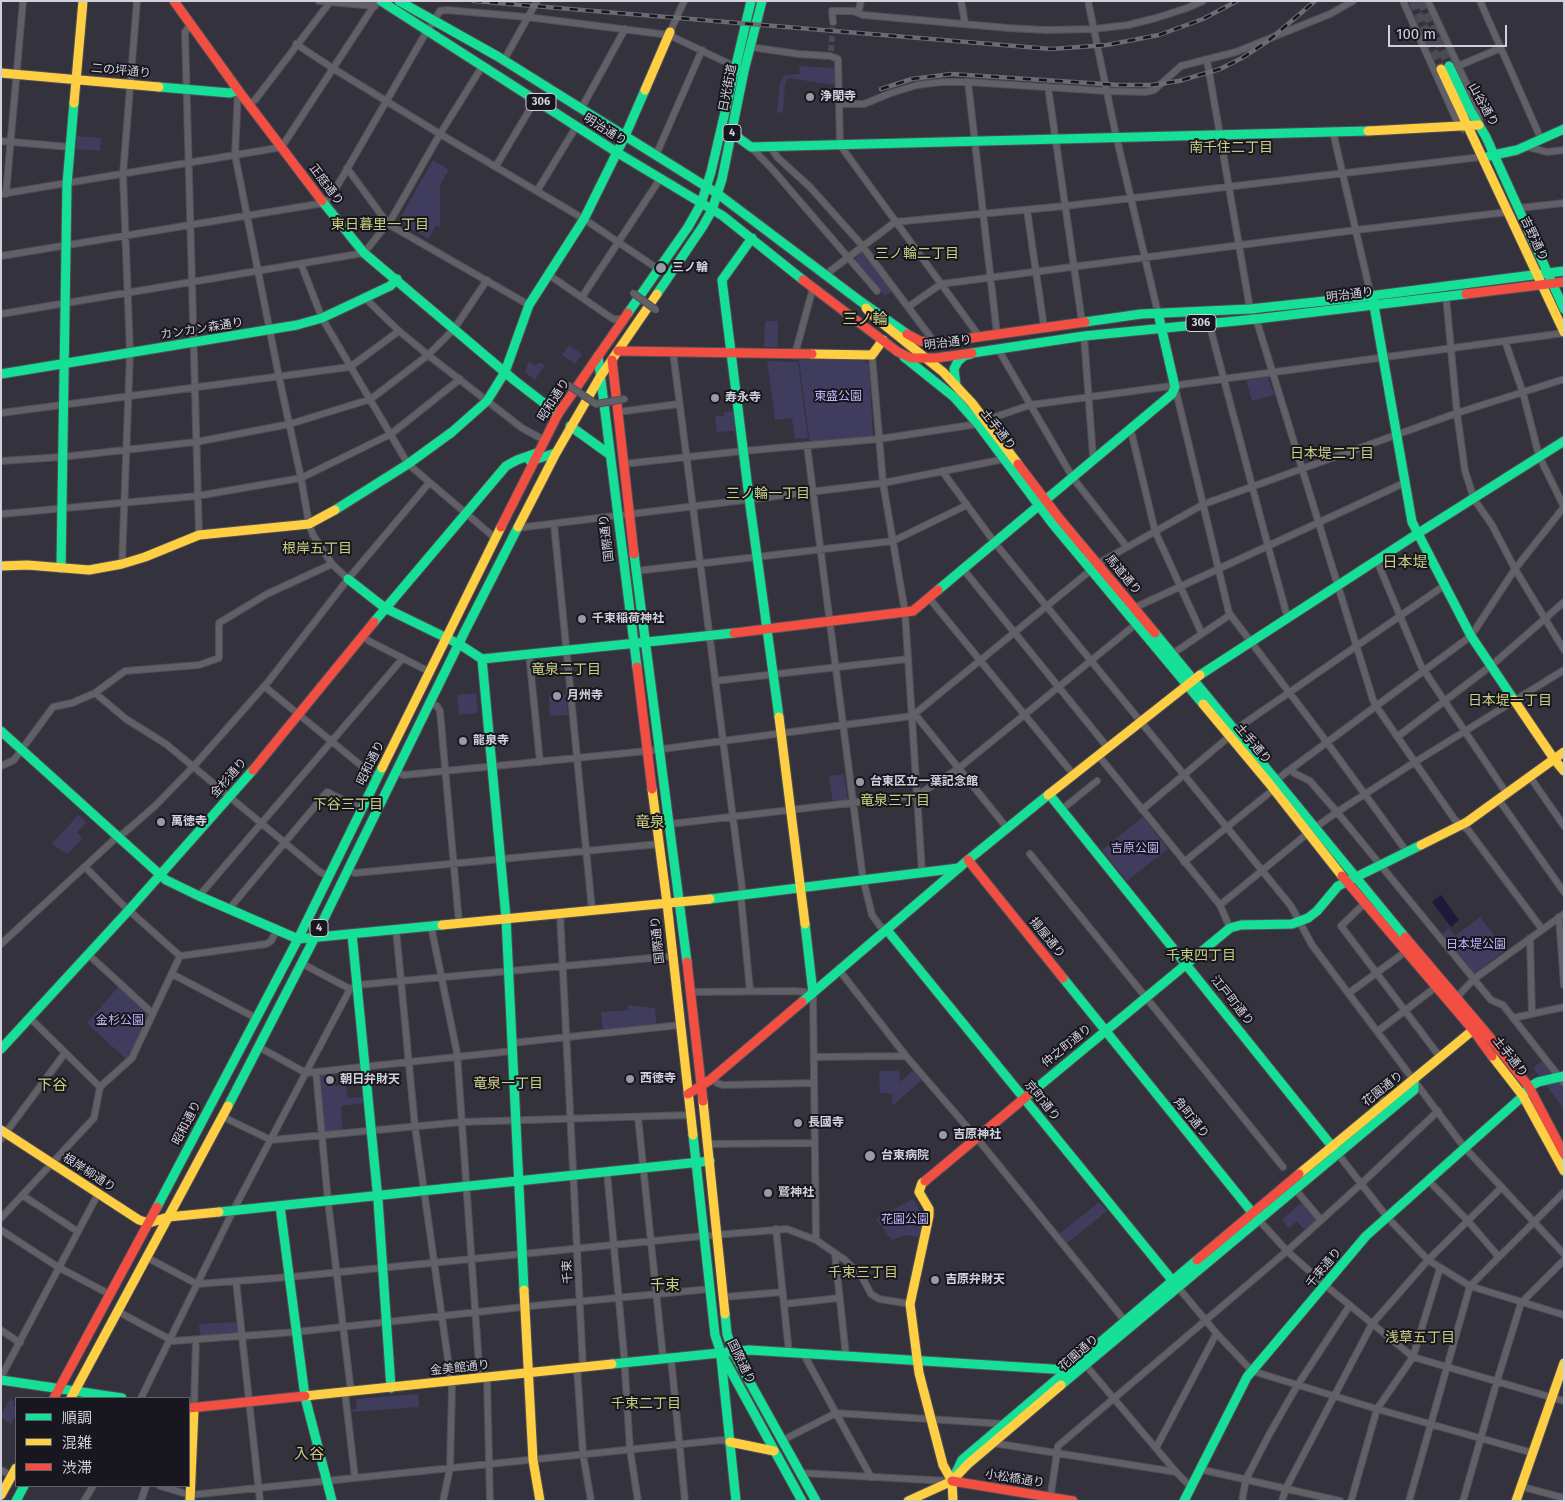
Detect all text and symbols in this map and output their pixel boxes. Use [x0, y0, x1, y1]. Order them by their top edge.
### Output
scale bar [1390, 15, 1509, 47]
text: 100 m [1396, 25, 1436, 43]
street label: 二の坪通り [90, 61, 152, 81]
street label: 日光街道 [716, 63, 740, 113]
street label: 山谷通り [1465, 81, 1501, 129]
place label: 浄閑寺 [820, 90, 856, 104]
marker: 浄閑寺 [804, 91, 816, 103]
road number: 306 [526, 94, 556, 110]
street label: 明治通り [581, 111, 629, 149]
road number: 4 [723, 125, 741, 142]
district label: 南千住二丁目 [1189, 140, 1273, 156]
street label: 正庭通り [306, 161, 346, 209]
street label: 吉野通り [1517, 214, 1551, 264]
district label: 東日暮里一丁目 [331, 217, 429, 233]
district label: 三ノ輪二丁目 [875, 246, 959, 262]
marker: 三ノ輪 [654, 261, 668, 275]
place label: 三ノ輪 [672, 261, 708, 275]
street label: 明治通り [1325, 285, 1375, 305]
district label: 三ノ輪 [843, 311, 887, 329]
road number: 306 [1186, 314, 1216, 332]
street label: カンカン森通り [159, 315, 245, 343]
street label: 明治通り [923, 333, 973, 353]
street label: 昭和通り [535, 376, 573, 424]
park label: 東盛公園 [814, 390, 862, 404]
place label: 寿永寺 [725, 391, 761, 405]
marker: 寿永寺 [709, 392, 721, 404]
street label: 土手通り [978, 407, 1018, 453]
district label: 日本堤二丁目 [1290, 446, 1374, 462]
district label: 三ノ輪一丁目 [726, 486, 810, 502]
street label: 国際通り [597, 513, 617, 563]
district label: 根岸五丁目 [282, 541, 352, 557]
street label: 馬道通り [1102, 552, 1144, 598]
district label: 日本堤 [1383, 554, 1427, 572]
place label: 千束稲荷神社 [592, 612, 664, 626]
marker: 千束稲荷神社 [576, 613, 588, 625]
district label: 竜泉二丁目 [531, 662, 601, 678]
place label: 月州寺 [567, 689, 603, 703]
marker: 月州寺 [551, 690, 563, 702]
district label: 日本堤一丁目 [1468, 693, 1552, 709]
street label: 土手通り [1232, 721, 1274, 767]
place label: 龍泉寺 [473, 734, 509, 748]
marker: 龍泉寺 [457, 735, 469, 747]
street label: 昭和通り [354, 738, 388, 788]
street label: 金杉通り [208, 755, 250, 801]
place label: 台東区立一葉記念館 [870, 775, 978, 789]
marker: 台東区立一葉記念館 [854, 776, 866, 788]
district label: 竜泉三丁目 [860, 793, 930, 809]
district label: 下谷三丁目 [313, 797, 383, 813]
district label: 竜泉 [635, 814, 665, 832]
place label: 萬徳寺 [171, 815, 207, 829]
marker: 萬徳寺 [155, 816, 167, 828]
park label: 吉原公園 [1111, 842, 1159, 856]
street label: 国際通り [648, 915, 668, 965]
street label: 揚屋通り [1026, 915, 1068, 961]
road number: 4 [310, 920, 328, 936]
park label: 日本堤公園 [1446, 938, 1506, 952]
district label: 千束四丁目 [1166, 948, 1236, 964]
street label: 江戸町通り [1208, 973, 1256, 1029]
park label: 金杉公園 [96, 1014, 144, 1028]
street label: 仲之町通り [1039, 1022, 1095, 1070]
street label: 土手通り [1490, 1034, 1530, 1080]
street label: 花園通り [1360, 1069, 1406, 1109]
place label: 西徳寺 [640, 1072, 676, 1086]
place label: 朝日弁財天 [340, 1073, 400, 1087]
marker: 西徳寺 [624, 1073, 636, 1085]
marker: 朝日弁財天 [324, 1074, 336, 1086]
district label: 竜泉一丁目 [473, 1076, 543, 1092]
district label: 下谷 [37, 1077, 67, 1095]
street label: 京町通り [1021, 1078, 1063, 1124]
street label: 角町通り [1170, 1095, 1212, 1141]
street label: 昭和通り [169, 1098, 205, 1148]
place label: 長國寺 [808, 1116, 844, 1130]
marker: 長國寺 [792, 1117, 804, 1129]
place label: 吉原神社 [953, 1128, 1001, 1142]
marker: 吉原神社 [937, 1129, 949, 1141]
marker: 台東病院 [863, 1149, 877, 1163]
place label: 台東病院 [881, 1149, 929, 1163]
street label: 根岸柳通り [60, 1151, 118, 1195]
place label: 鷲神社 [778, 1186, 814, 1200]
marker: 鷲神社 [762, 1187, 774, 1199]
park label: 花園公園 [881, 1213, 929, 1227]
street label: 千束通り [1303, 1245, 1345, 1291]
street label: 千束 [560, 1260, 576, 1284]
district label: 千束三丁目 [828, 1265, 898, 1281]
place label: 吉原弁財天 [945, 1273, 1005, 1287]
marker: 吉原弁財天 [929, 1274, 941, 1286]
district label: 千束 [650, 1277, 680, 1295]
district label: 浅草五丁目 [1385, 1330, 1455, 1346]
street label: 花園通り [1056, 1332, 1102, 1374]
street label: 国際通り [724, 1337, 758, 1387]
street label: 金美館通り [429, 1358, 491, 1378]
district label: 千束二丁目 [611, 1396, 681, 1412]
legend [15, 1397, 190, 1487]
text: 順調 [62, 1409, 92, 1427]
text: 混雑 [62, 1434, 92, 1452]
district label: 入谷 [294, 1446, 324, 1464]
text: 渋滞 [62, 1459, 92, 1477]
street label: 小松橋通り [984, 1467, 1046, 1491]

